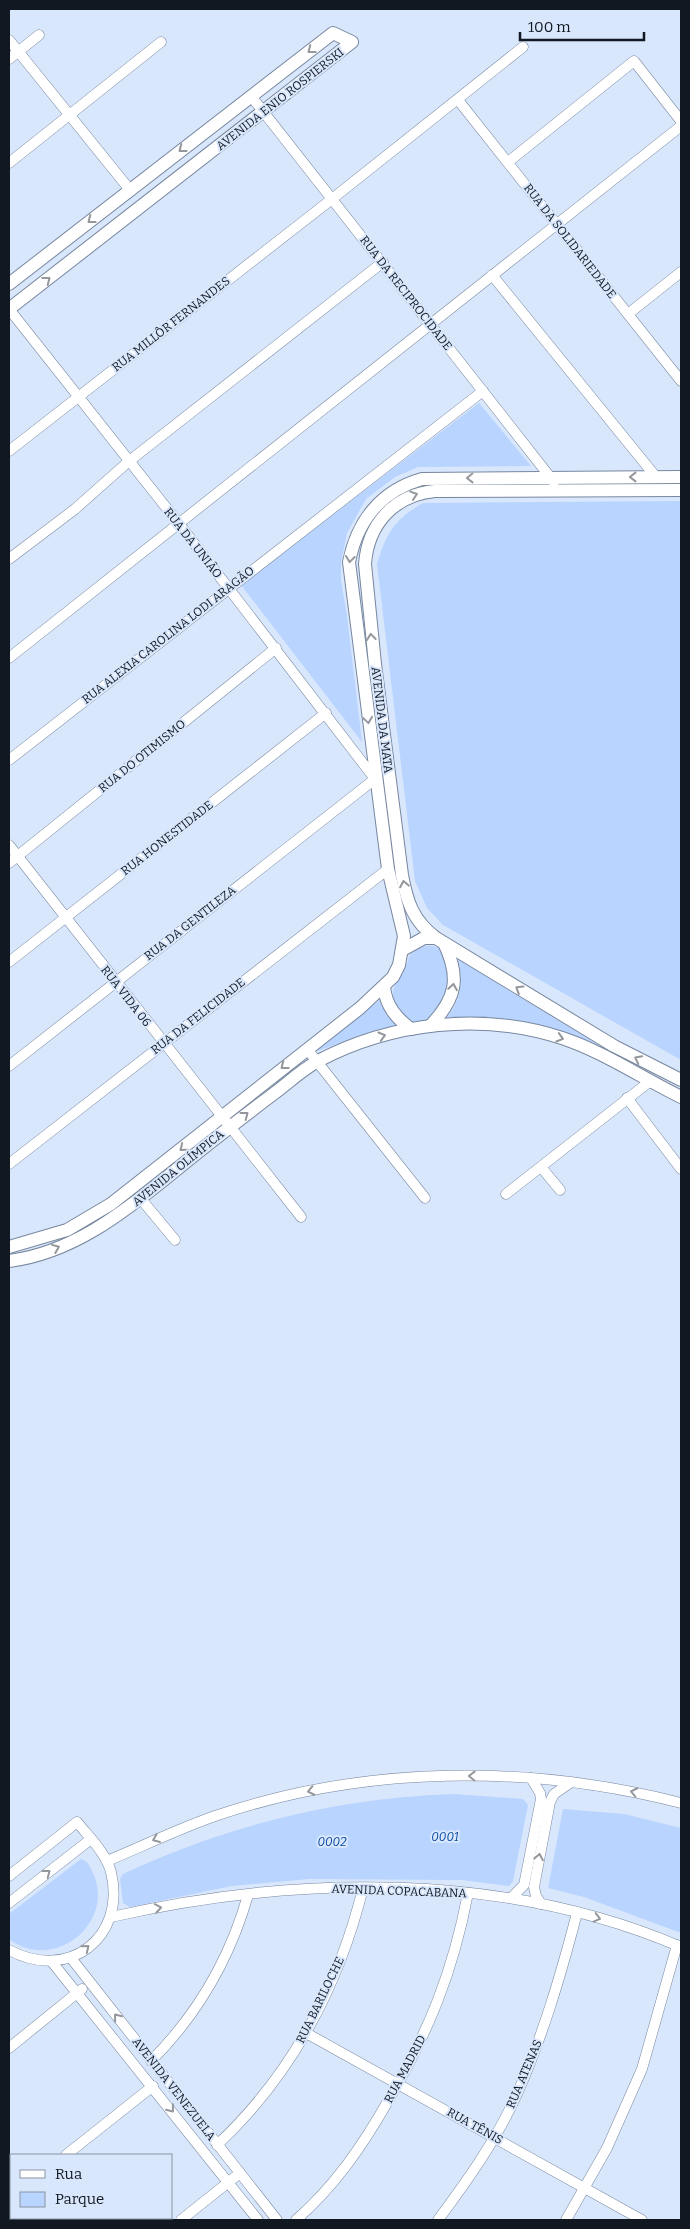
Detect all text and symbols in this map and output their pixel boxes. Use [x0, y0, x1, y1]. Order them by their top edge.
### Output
scale bar [520, 10, 644, 42]
text: 100 m [528, 18, 571, 36]
one-way arrow [308, 44, 317, 52]
street label: AVENIDA ENIO ROSPIERSKI [214, 45, 346, 153]
one-way arrow [179, 144, 188, 153]
street label: RUA DA SOLIDARIEDADE [521, 181, 619, 301]
one-way arrow [87, 214, 97, 223]
street label: RUA DA RECIPROCIDADE [357, 233, 455, 353]
street label: RUA MILLÔR FERNANDES [108, 272, 233, 374]
one-way arrow [41, 277, 50, 285]
one-way arrow [628, 472, 636, 482]
one-way arrow [466, 473, 474, 483]
one-way arrow [409, 491, 417, 501]
street label: RUA DA UNIÃO [161, 504, 226, 581]
one-way arrow [345, 555, 356, 563]
street label: RUA ALEXIA CAROLINA LODI ARAGÃO [78, 563, 257, 707]
one-way arrow [366, 632, 377, 640]
street label: AVENIDA DA MATA [369, 666, 396, 775]
one-way arrow [362, 716, 372, 724]
street label: RUA DO OTIMISMO [96, 717, 188, 795]
street label: RUA HONESTIDADE [118, 798, 216, 878]
one-way arrow [399, 880, 410, 889]
street label: RUA DA GENTILEZA [141, 883, 239, 963]
street label: RUA VIDA 06 [98, 963, 154, 1029]
street label: RUA DA FELICIDADE [148, 975, 248, 1057]
one-way arrow [447, 983, 458, 991]
one-way arrow [515, 986, 524, 996]
one-way arrow [378, 1032, 386, 1042]
one-way arrow [555, 1032, 564, 1042]
one-way arrow [634, 1055, 643, 1065]
one-way arrow [281, 1061, 290, 1069]
one-way arrow [239, 1113, 248, 1121]
street label: AVENIDA OLÍMPICA [129, 1126, 227, 1209]
one-way arrow [180, 1142, 189, 1151]
one-way arrow [51, 1244, 60, 1255]
one-way arrow [468, 1770, 476, 1781]
one-way arrow [307, 1785, 315, 1795]
one-way arrow [629, 1787, 638, 1798]
park label: 0001 [431, 1830, 459, 1844]
one-way arrow [152, 1833, 161, 1843]
park label: 0002 [317, 1835, 347, 1849]
one-way arrow [533, 1853, 544, 1862]
one-way arrow [41, 1870, 50, 1878]
street label: AVENIDA COPACABANA [331, 1882, 467, 1900]
one-way arrow [154, 1903, 163, 1913]
one-way arrow [592, 1913, 600, 1923]
one-way arrow [81, 1944, 90, 1953]
street label: RUA BARILOCHE [293, 1955, 347, 2045]
one-way arrow [115, 2014, 123, 2023]
street label: RUA MADRID [381, 2033, 429, 2105]
street label: AVENIDA VENEZUELA [129, 2035, 219, 2144]
street label: RUA ATENAS [503, 2038, 545, 2110]
one-way arrow [165, 2103, 173, 2112]
street label: RUA TÊNIS [445, 2104, 506, 2147]
legend [10, 2154, 172, 2219]
text: Rua [55, 2165, 82, 2183]
text: Parque [55, 2190, 104, 2208]

